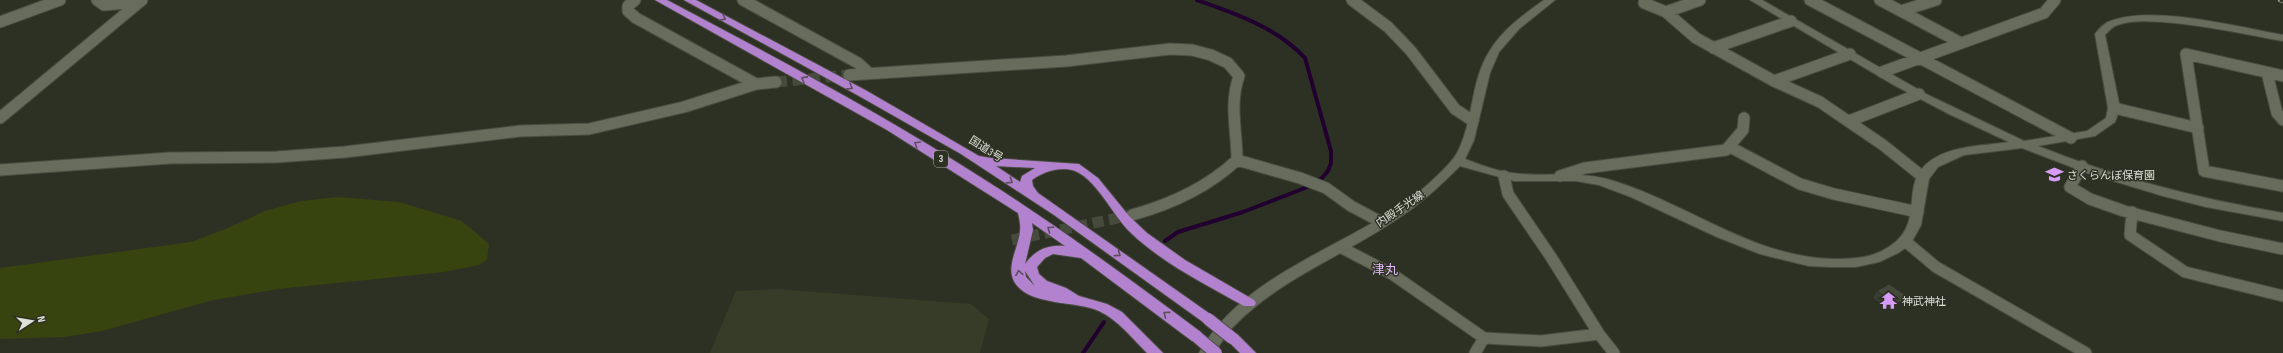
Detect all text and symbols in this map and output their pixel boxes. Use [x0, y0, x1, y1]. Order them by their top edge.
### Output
one-way arrow [719, 14, 726, 21]
one-way arrow [801, 76, 808, 84]
one-way arrow [846, 82, 853, 89]
street label: 国道3号 [967, 134, 1005, 164]
one-way arrow [914, 142, 921, 149]
road number: 3 [934, 151, 948, 167]
school or university icon: さくらんぼ保育園 [2044, 165, 2064, 185]
place label: さくらんぼ保育園 [2067, 169, 2155, 182]
one-way arrow [1006, 176, 1013, 184]
street label: 内殿手光線 [1374, 188, 1426, 230]
one-way arrow [1047, 227, 1054, 234]
one-way arrow [1114, 249, 1121, 257]
district label: 津丸 [1372, 262, 1398, 278]
one-way arrow [1015, 269, 1024, 276]
temple icon: 神武神社 [1879, 291, 1899, 311]
place label: 神武神社 [1902, 295, 1946, 308]
north arrow [12, 301, 52, 341]
one-way arrow [1164, 312, 1171, 319]
text: N [34, 315, 48, 323]

